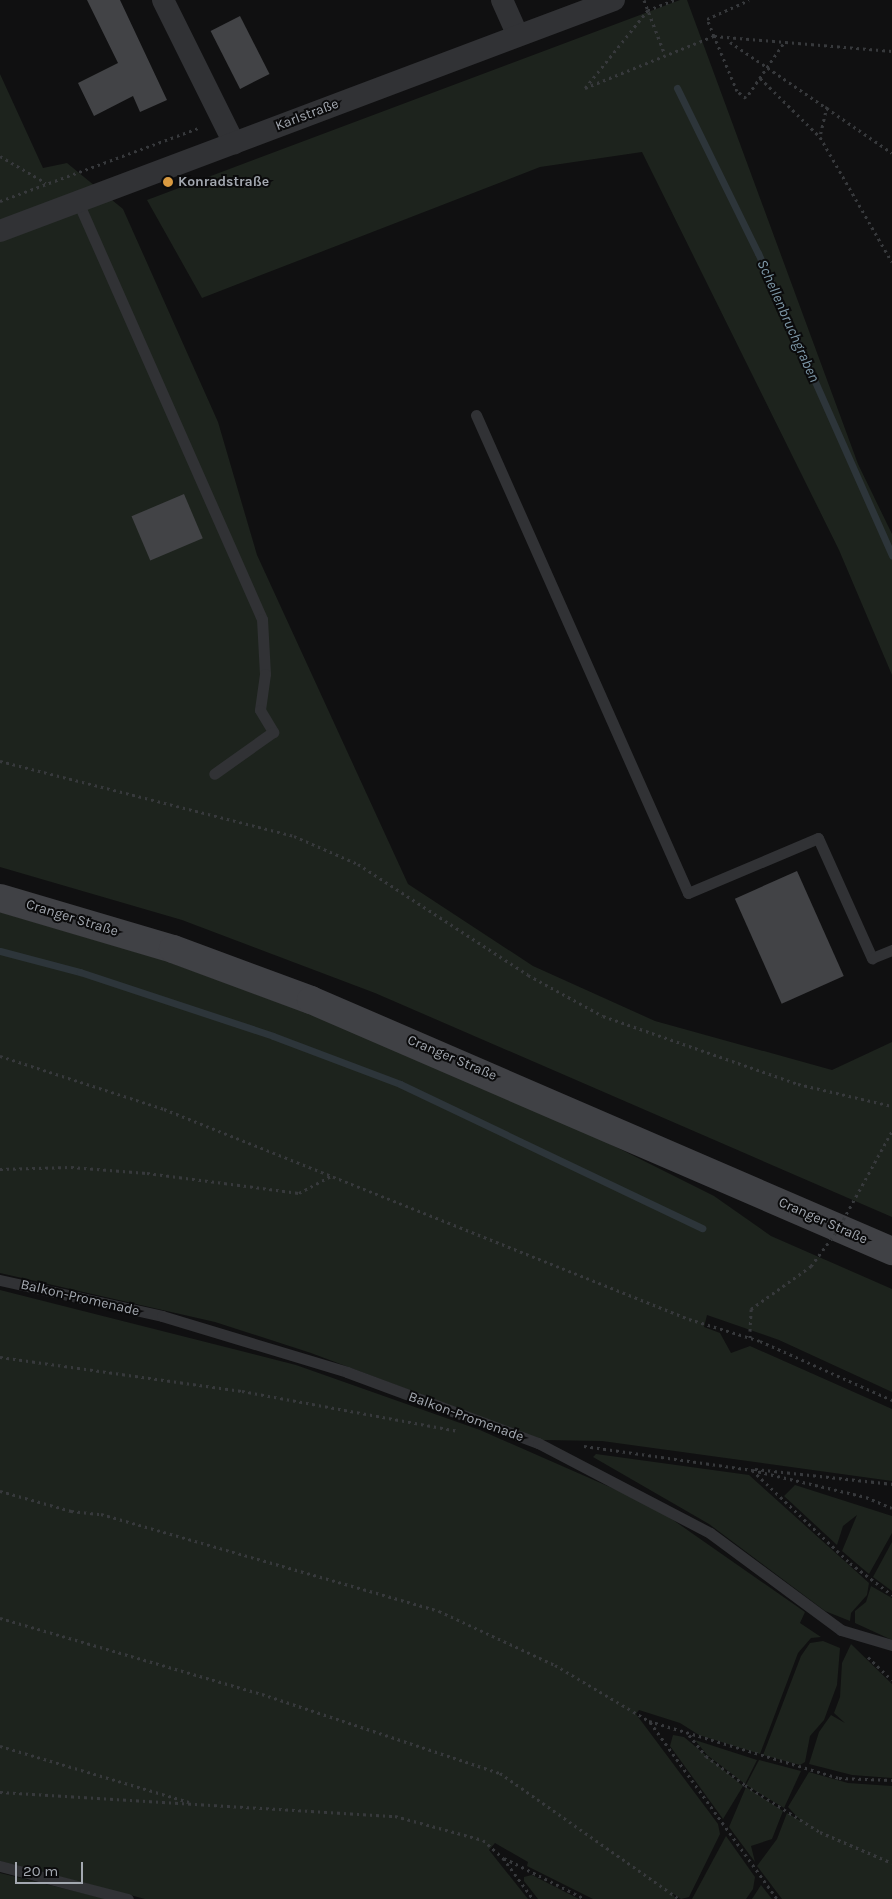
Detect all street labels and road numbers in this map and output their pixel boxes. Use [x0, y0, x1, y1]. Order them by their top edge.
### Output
street label: Karlstraße [273, 95, 341, 135]
street label: Cranger Straße [24, 896, 120, 940]
street label: Cranger Straße [405, 1032, 499, 1084]
street label: Cranger Straße [776, 1194, 870, 1248]
street label: Balkon-Promenade [19, 1276, 141, 1320]
street label: Balkon-Promenade [406, 1388, 526, 1446]

